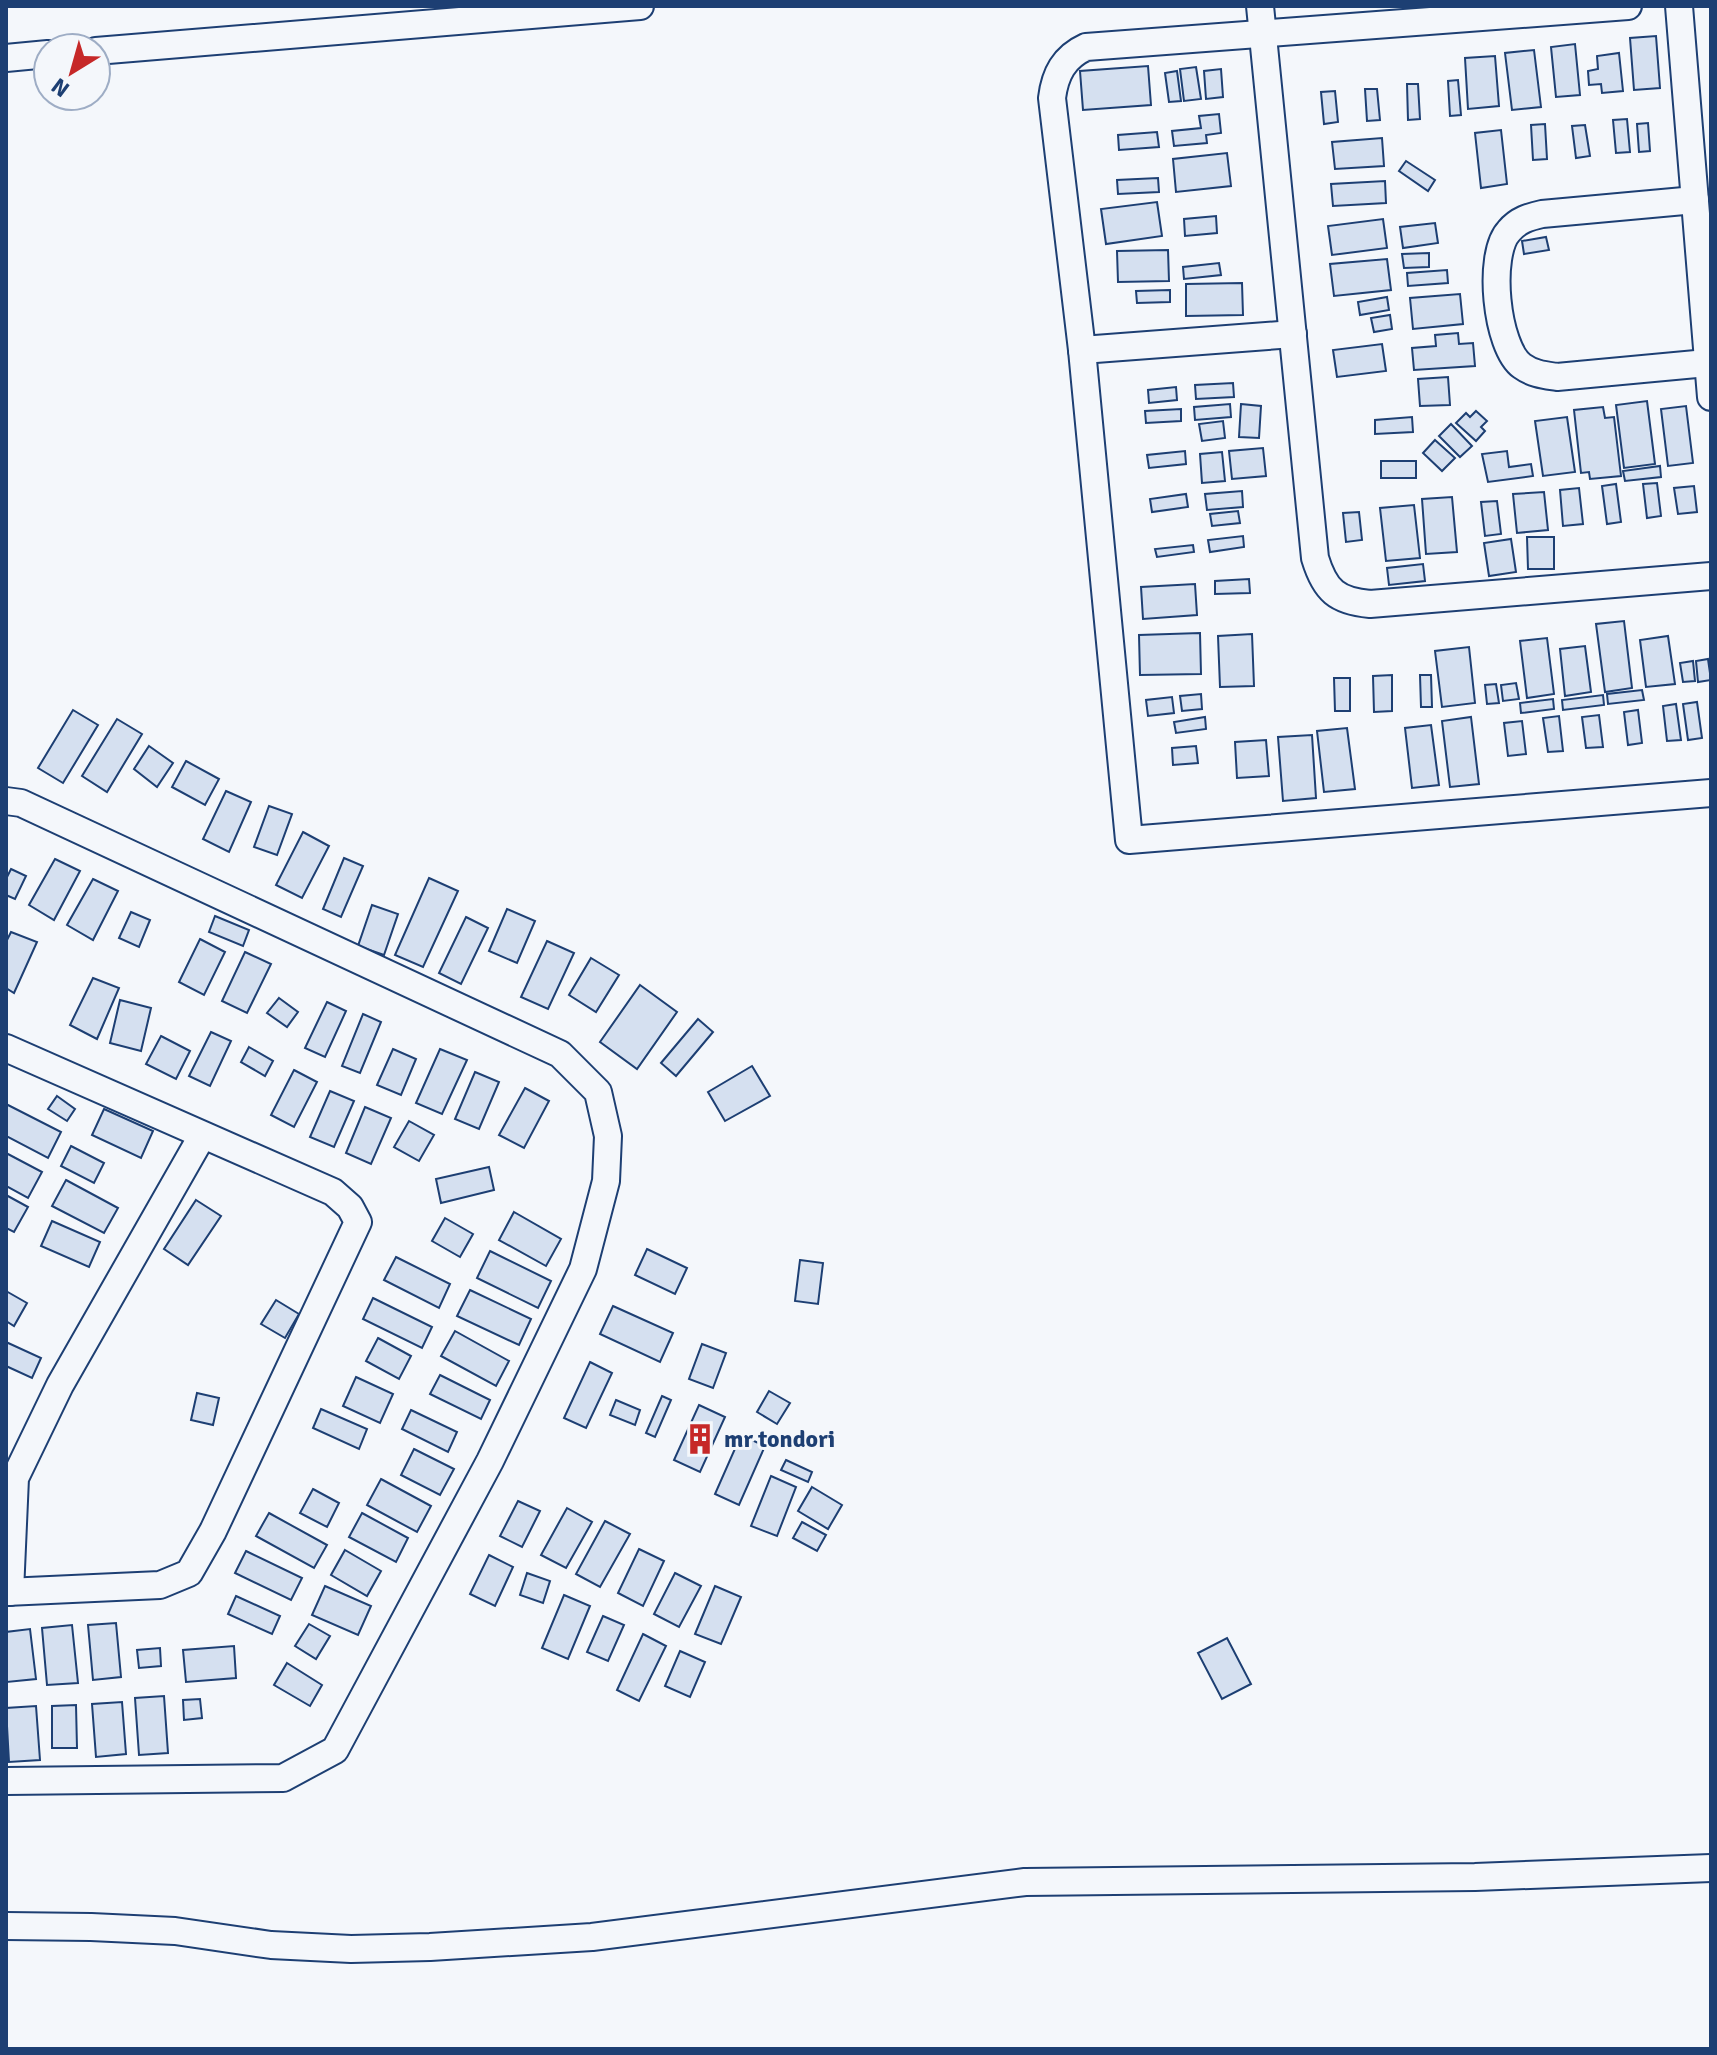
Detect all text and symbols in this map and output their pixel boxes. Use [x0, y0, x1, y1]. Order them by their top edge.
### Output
north arrow [32, 32, 112, 112]
text: N [46, 72, 75, 103]
building icon: mr tondori [683, 1422, 717, 1456]
place label: mr tondori [724, 1424, 835, 1454]

